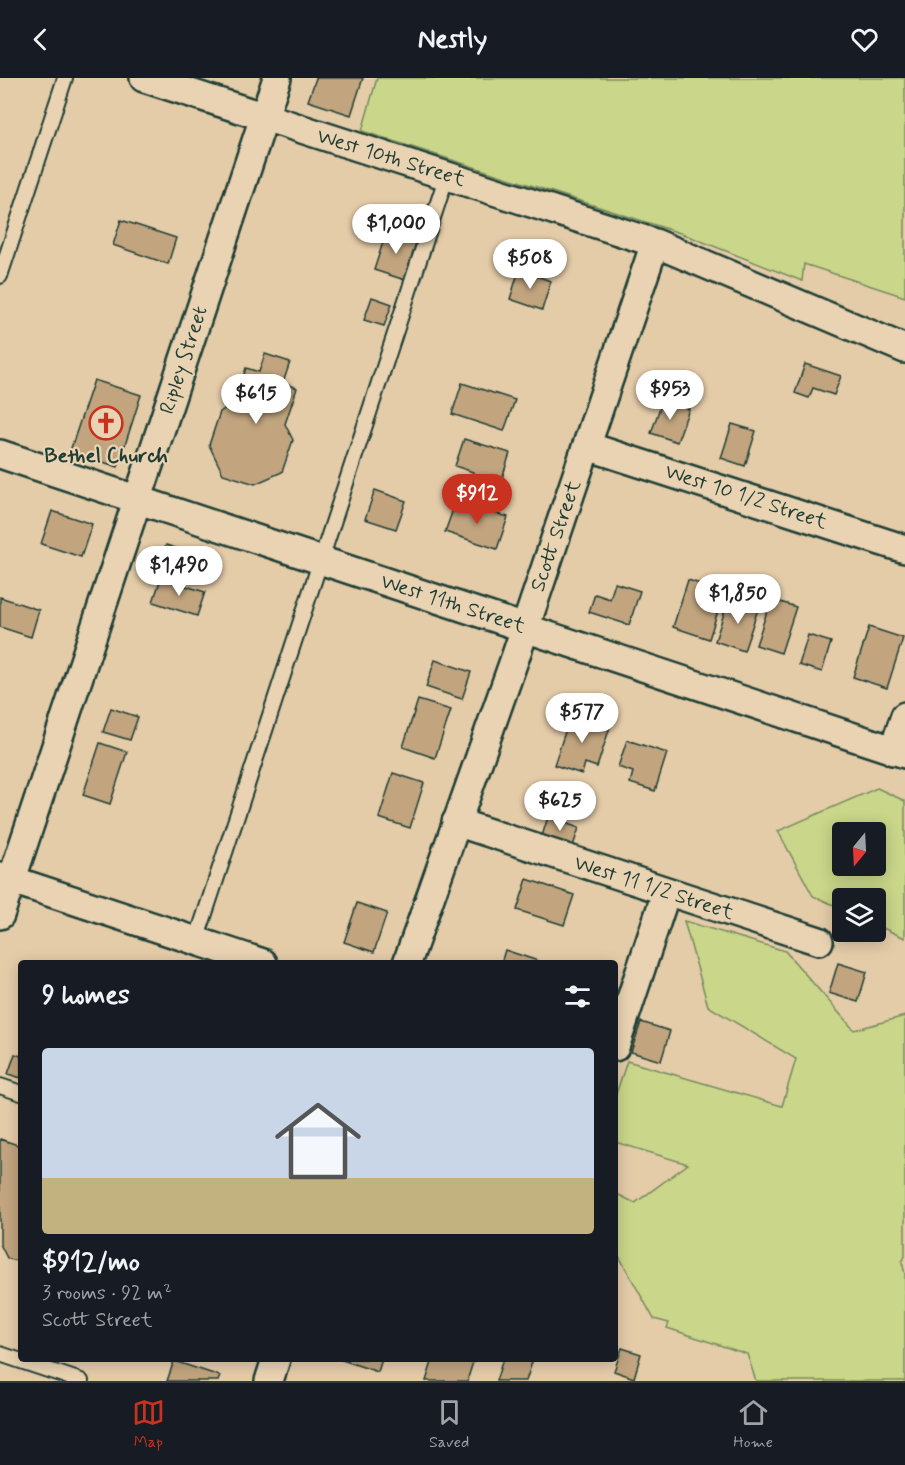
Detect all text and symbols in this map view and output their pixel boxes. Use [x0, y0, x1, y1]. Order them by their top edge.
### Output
text: Nestly [418, 22, 487, 57]
icon: back [24, 23, 57, 56]
icon: heart [848, 23, 881, 56]
street label: West 10th Street [313, 122, 469, 194]
pin: $1,000 [347, 204, 445, 255]
text: $1,000 [366, 210, 426, 237]
pin: $508 [494, 239, 566, 290]
text: $508 [507, 245, 553, 272]
street label: Ripley Street [153, 302, 215, 418]
pin: $953 [634, 370, 706, 421]
pin: $615 [220, 374, 292, 425]
text: $953 [650, 376, 690, 403]
text: $615 [235, 380, 277, 407]
church icon: Bethel Church [88, 405, 124, 441]
place label: Bethel Church [44, 442, 168, 470]
street label: West 10 1/2 Street [661, 458, 831, 537]
pin: $912 [441, 474, 513, 525]
street label: Scott Street [524, 476, 588, 595]
text: $912 [456, 480, 498, 507]
pin: $1,490 [130, 546, 228, 597]
text: $1,490 [150, 552, 208, 579]
street label: West 11th Street [377, 567, 530, 641]
pin: $1,850 [689, 574, 787, 625]
text: $1,850 [709, 580, 767, 607]
pin: $577 [546, 693, 618, 744]
text: $577 [560, 699, 605, 726]
pin: $625 [524, 781, 596, 832]
text: $625 [538, 787, 582, 814]
north arrow [832, 822, 886, 876]
map controls [832, 822, 886, 942]
street label: West 11 1/2 Street [571, 849, 738, 927]
button: layers [832, 888, 886, 942]
text: 9 homes [42, 979, 130, 1013]
icon: filters [561, 980, 594, 1013]
icon: home [264, 1087, 372, 1195]
text: $912/mo [42, 1246, 140, 1280]
text: 3 rooms · 92 m² [42, 1280, 172, 1307]
text: Scott Street [42, 1307, 153, 1334]
tab: Map [132, 1396, 165, 1453]
tab: Saved [429, 1396, 469, 1453]
tab: Home [733, 1396, 773, 1453]

